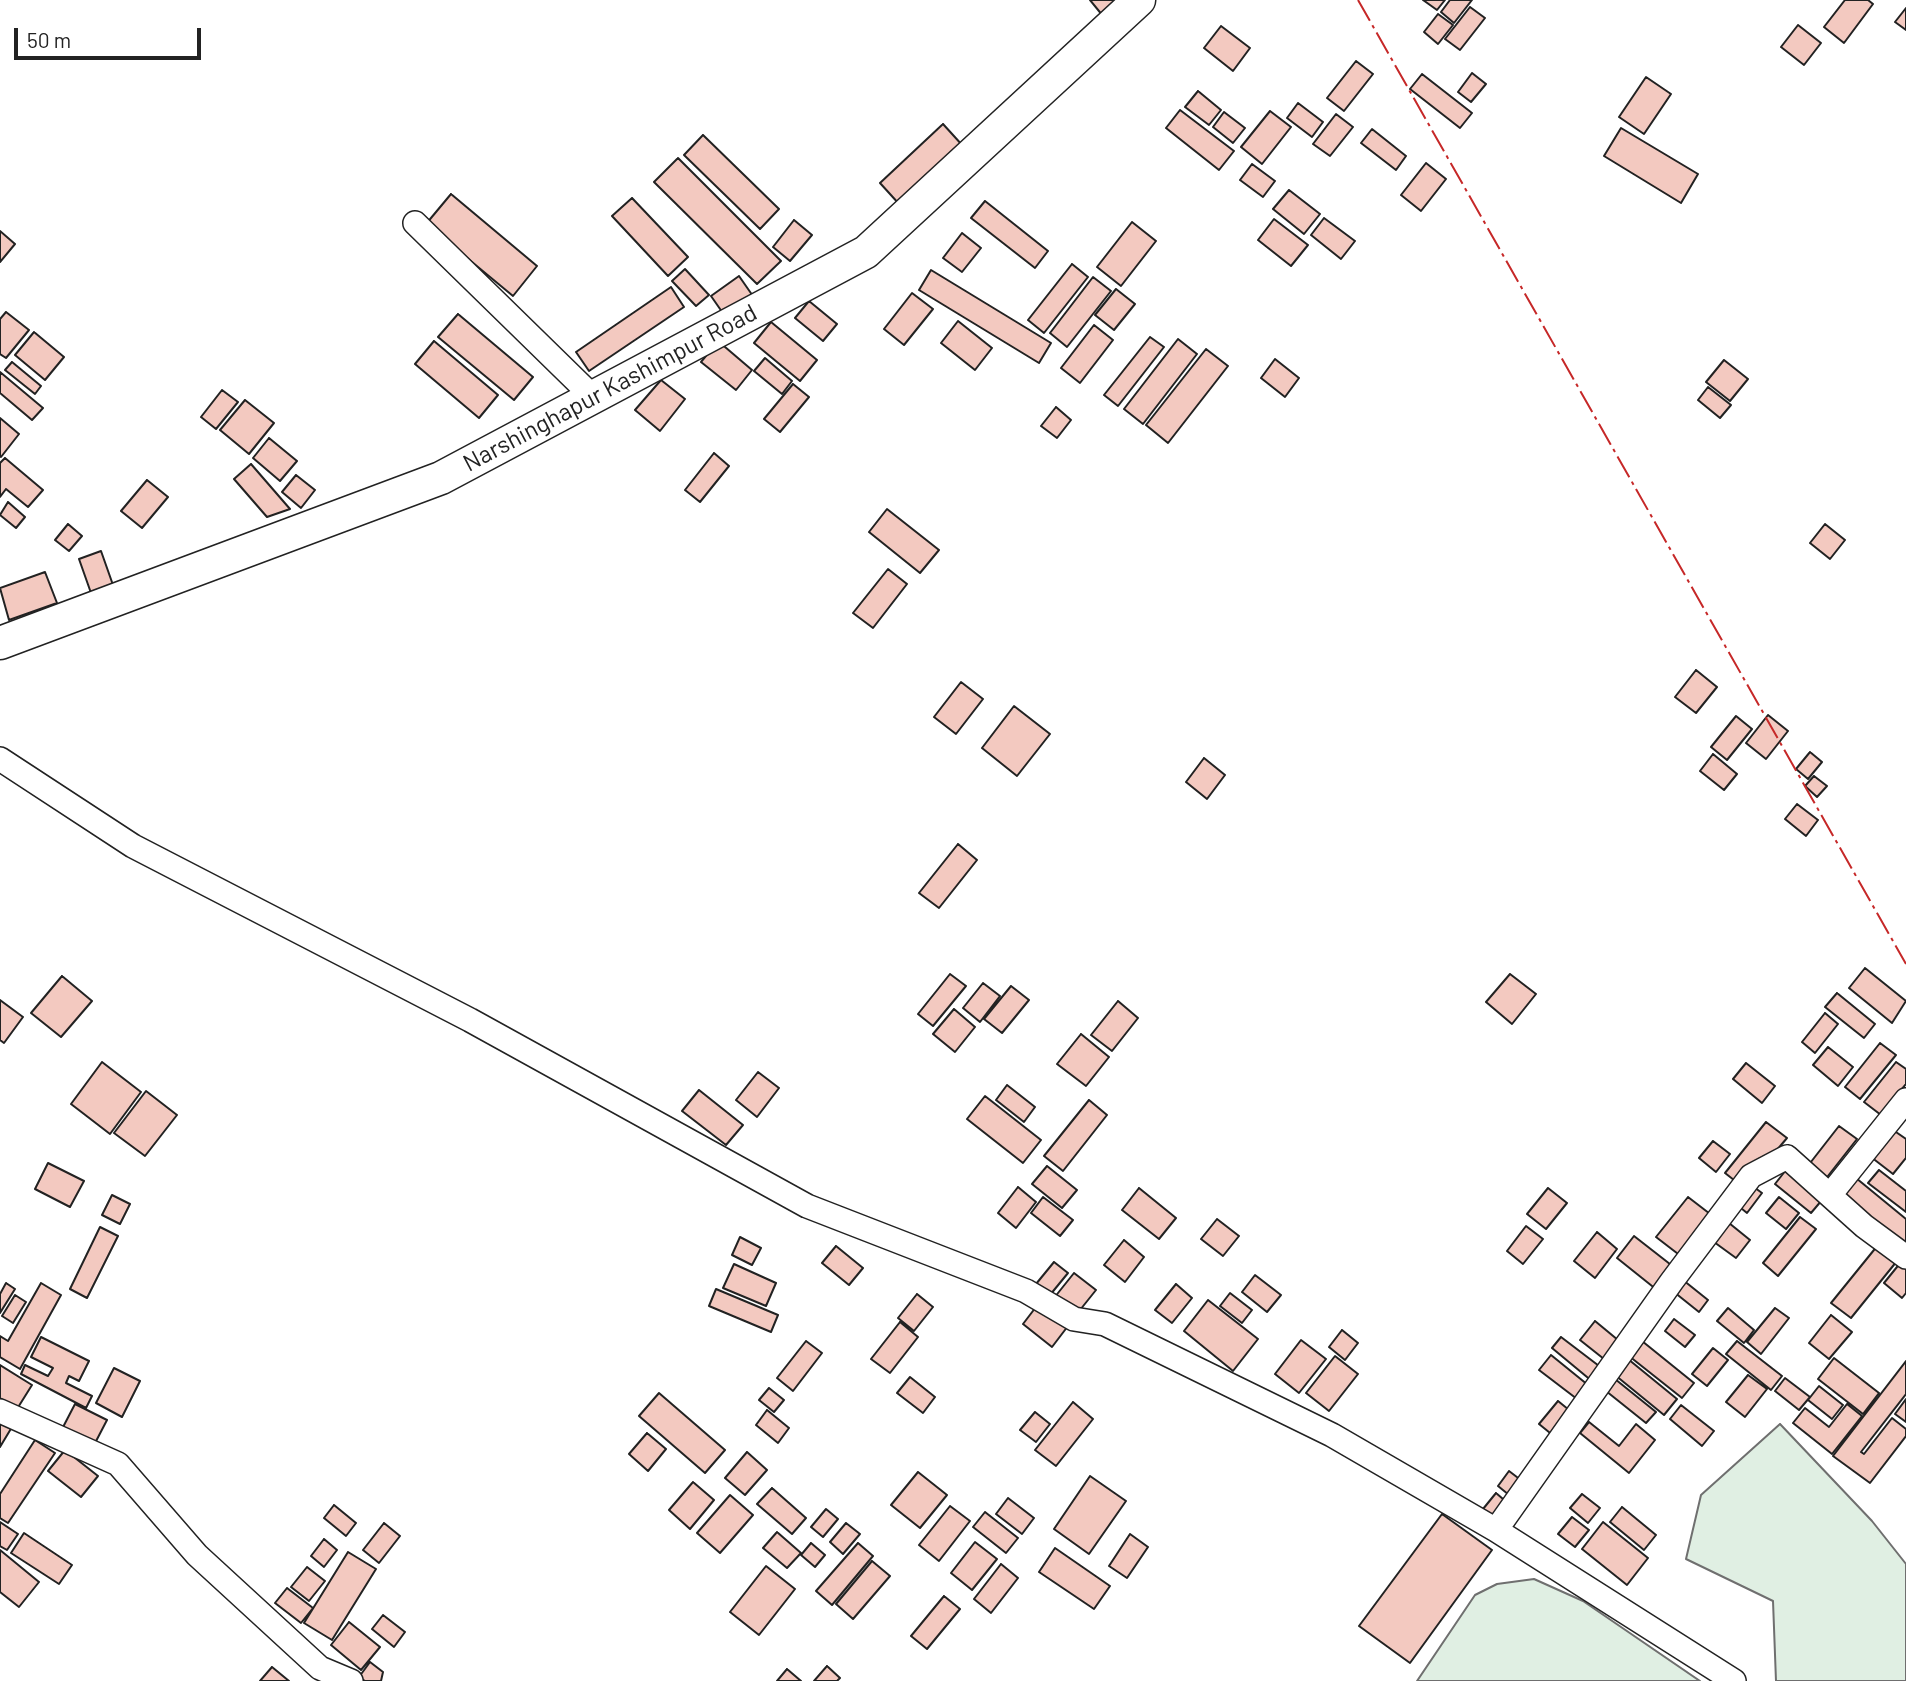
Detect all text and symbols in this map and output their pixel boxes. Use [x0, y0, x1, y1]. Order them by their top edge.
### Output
scale bar [18, 14, 205, 58]
text: 50 m [27, 27, 71, 52]
street label: Narshinghapur Kashimpur Road [458, 298, 762, 478]

